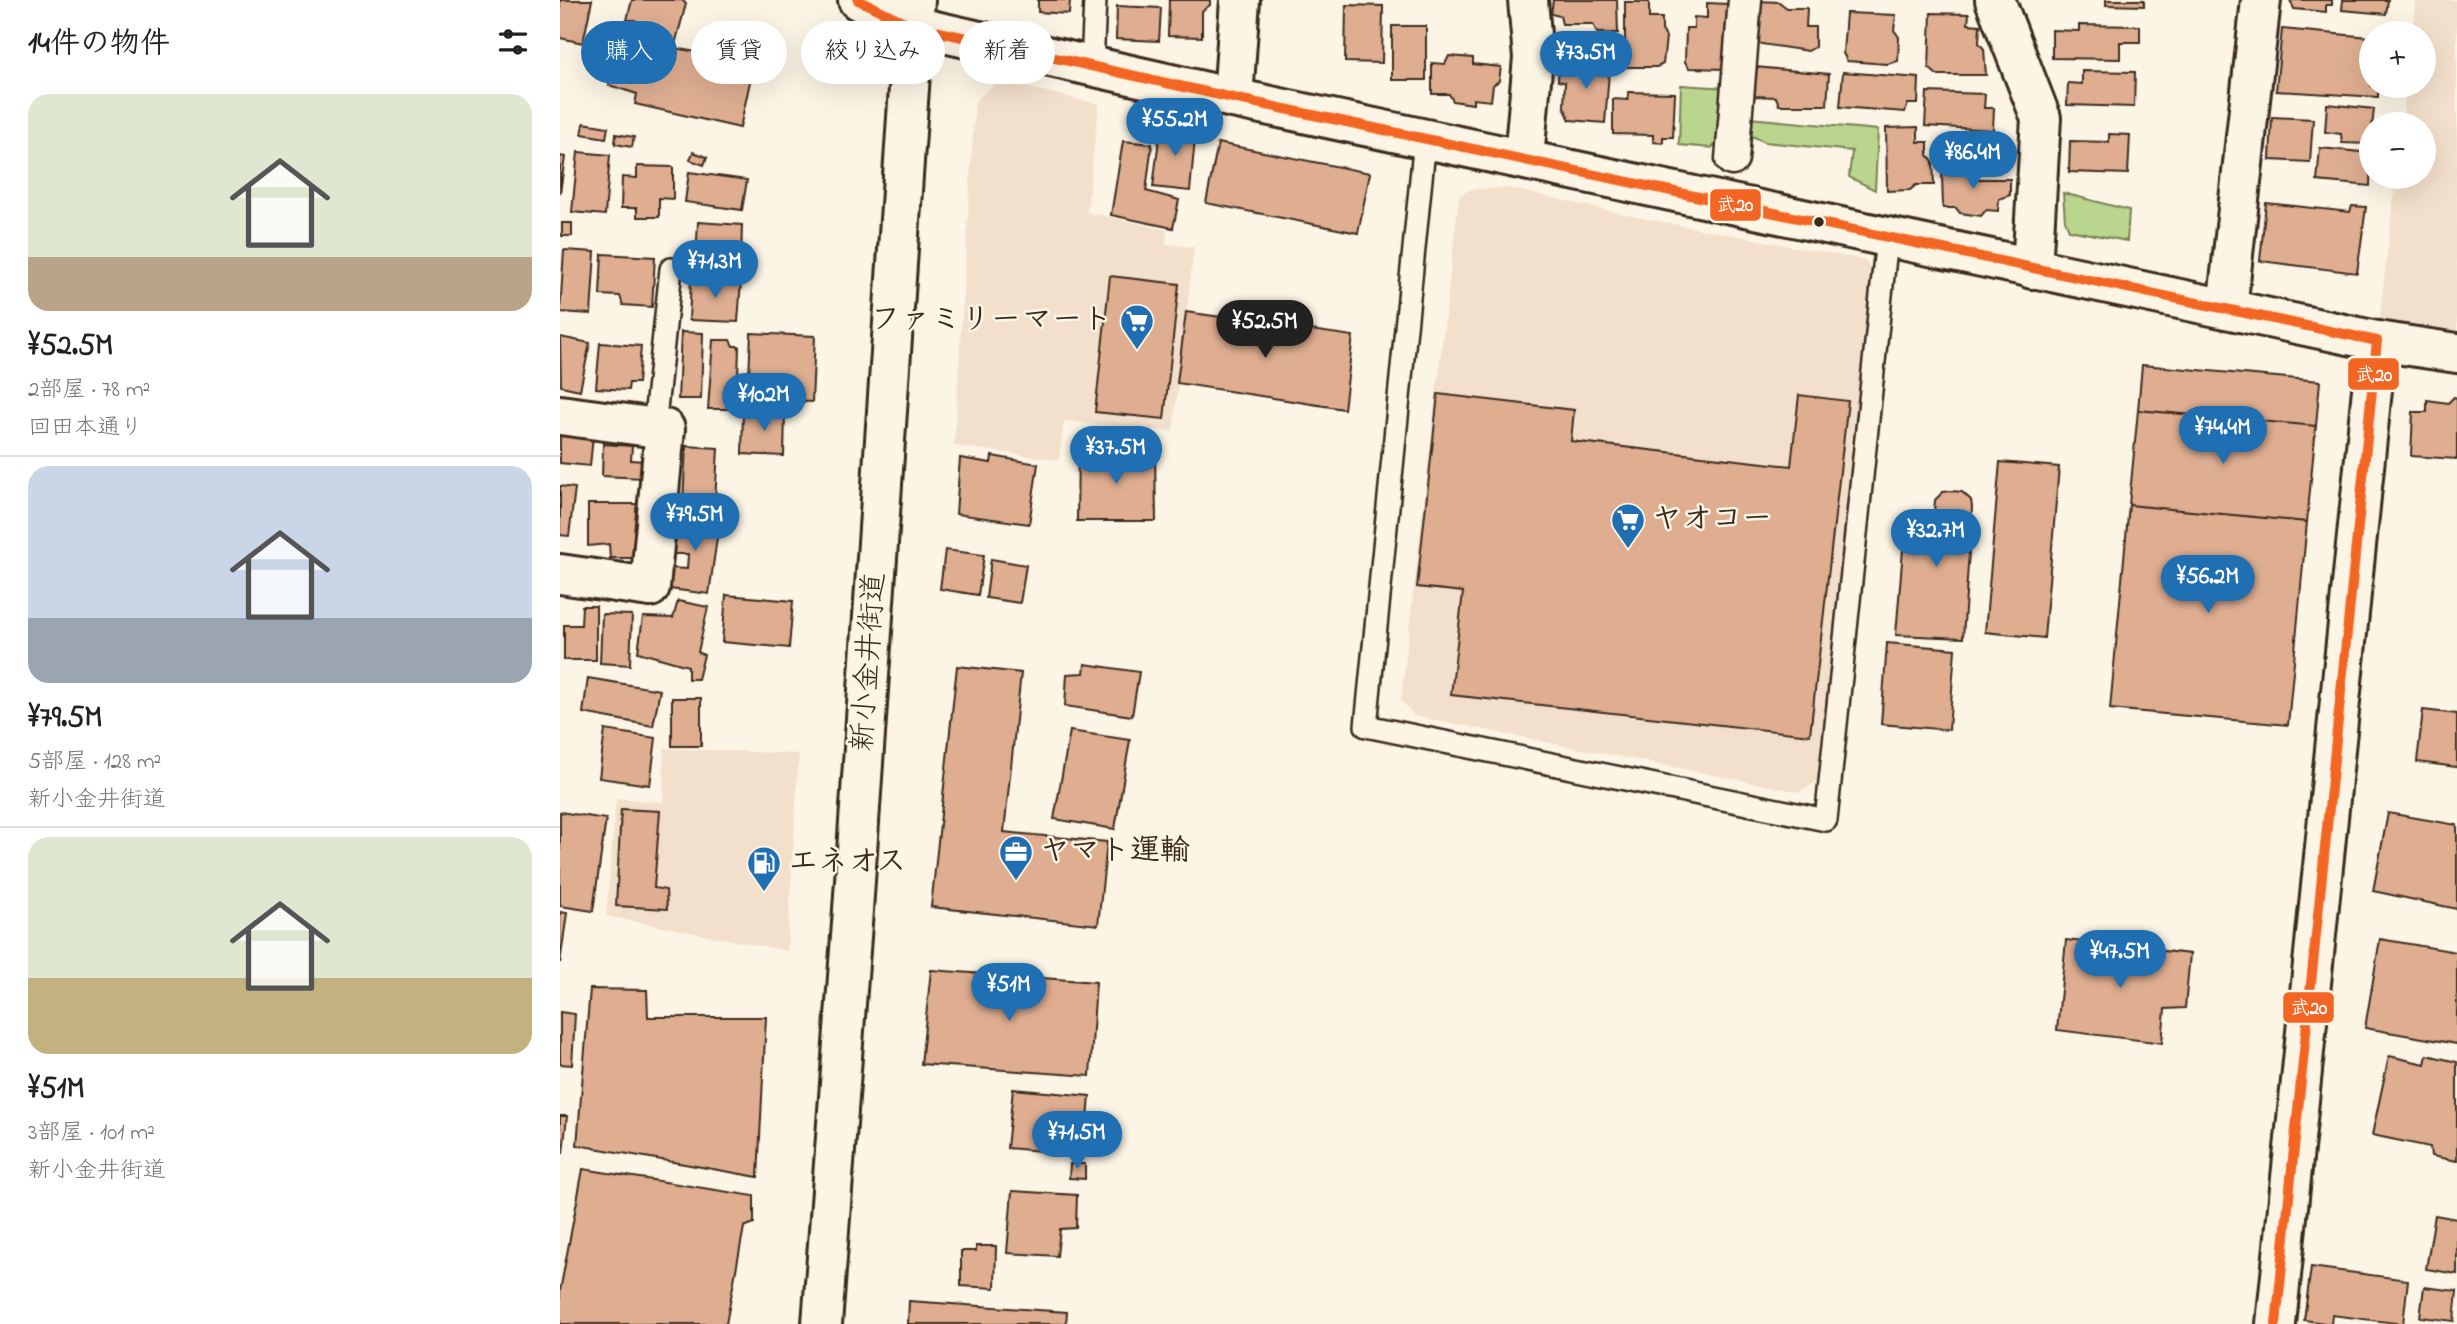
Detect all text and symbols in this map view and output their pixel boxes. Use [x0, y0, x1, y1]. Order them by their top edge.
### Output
chip: 購入 [581, 21, 677, 84]
chip: 賃貸 [691, 21, 787, 84]
chip: 絞り込み [801, 21, 945, 84]
chip: 新着 [959, 21, 1055, 84]
map controls [2359, 21, 2436, 189]
button: + [2359, 21, 2436, 98]
text: 14件の物件 [28, 23, 170, 67]
icon: filters [494, 23, 532, 61]
pin: ¥73.5M [1529, 32, 1643, 91]
text: ¥73.5M [1556, 37, 1616, 70]
pin: ¥55.2M [1118, 99, 1232, 158]
text: ¥55.2M [1142, 104, 1208, 137]
button: − [2359, 112, 2436, 189]
pin: ¥86.4M [1916, 132, 2030, 191]
text: ¥86.4M [1945, 137, 2001, 170]
icon: home [217, 140, 343, 266]
line badge: 武20 [1709, 188, 1762, 222]
text: 武20 [1717, 193, 1754, 220]
unlabelled marker [1812, 215, 1826, 229]
pin: ¥71.3M [658, 240, 772, 300]
text: ¥71.3M [688, 246, 742, 279]
place label: ファミリーマート [871, 299, 1112, 343]
pin: ¥52.5M [1208, 300, 1322, 360]
supermarket icon: ファミリーマート [1118, 302, 1156, 351]
text: ¥52.5M [1232, 306, 1298, 339]
text: ¥52.5M [28, 325, 113, 369]
line badge: 武20 [2347, 357, 2400, 391]
text: 武20 [2356, 363, 2393, 390]
text: 2部屋 · 78 m² [28, 374, 150, 407]
pin: ¥102M [715, 374, 813, 433]
text: ¥102M [738, 379, 790, 412]
pin: ¥74.4M [2166, 406, 2280, 466]
text: 回田本通り [28, 412, 143, 445]
text: ¥74.4M [2195, 412, 2251, 445]
pin: ¥37.5M [1059, 426, 1173, 486]
text: ¥37.5M [1086, 432, 1146, 465]
pin: ¥79.5M [638, 494, 752, 553]
place label: ヤオコー [1652, 498, 1772, 542]
text: ¥79.5M [666, 499, 724, 532]
supermarket icon: ヤオコー [1609, 501, 1647, 550]
pin: ¥32.7M [1879, 510, 1993, 569]
icon: home [217, 512, 343, 638]
text: ¥32.7M [1907, 515, 1965, 548]
pin: ¥56.2M [2151, 556, 2265, 615]
text: ¥56.2M [2177, 561, 2239, 594]
street label: 新小金井街道 [842, 571, 898, 753]
text: ¥79.5M [28, 697, 103, 741]
text: 5部屋 · 128 m² [28, 746, 161, 779]
text: 新小金井街道 [28, 784, 166, 817]
place label: ヤマト運輸 [1040, 830, 1190, 874]
office icon: ヤマト運輸 [997, 833, 1035, 882]
place label: エネオス [788, 841, 906, 885]
fuel station icon: エネオス [745, 844, 783, 893]
icon: home [217, 883, 343, 1009]
pin: ¥47.5M [2063, 930, 2177, 990]
text: ¥47.5M [2090, 936, 2150, 969]
pin: ¥51M [968, 964, 1050, 1023]
text: ¥51M [987, 969, 1031, 1002]
line badge: 武20 [2282, 991, 2335, 1024]
text: 武20 [2291, 996, 2328, 1023]
text: ¥51M [28, 1068, 85, 1112]
pin: ¥71.5M [1020, 1112, 1134, 1171]
text: 3部屋 · 101 m² [28, 1117, 155, 1150]
text: ¥71.5M [1048, 1117, 1106, 1150]
text: 新小金井街道 [28, 1155, 166, 1188]

